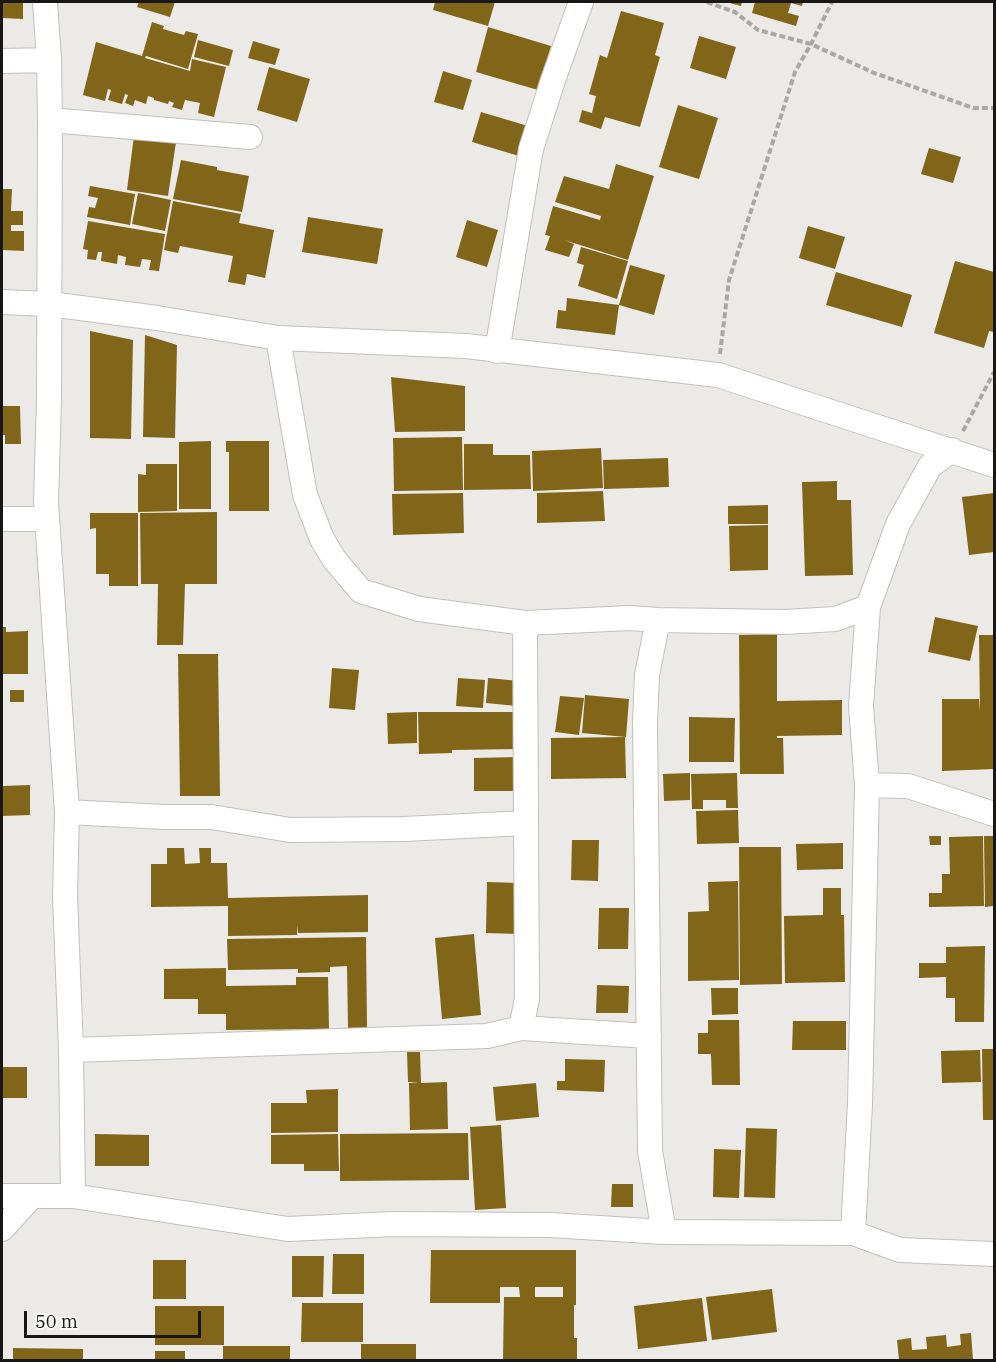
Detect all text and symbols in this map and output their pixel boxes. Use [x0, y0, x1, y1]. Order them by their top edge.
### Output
scale bar [27, 1299, 204, 1337]
text: 50 m [35, 1310, 78, 1333]

